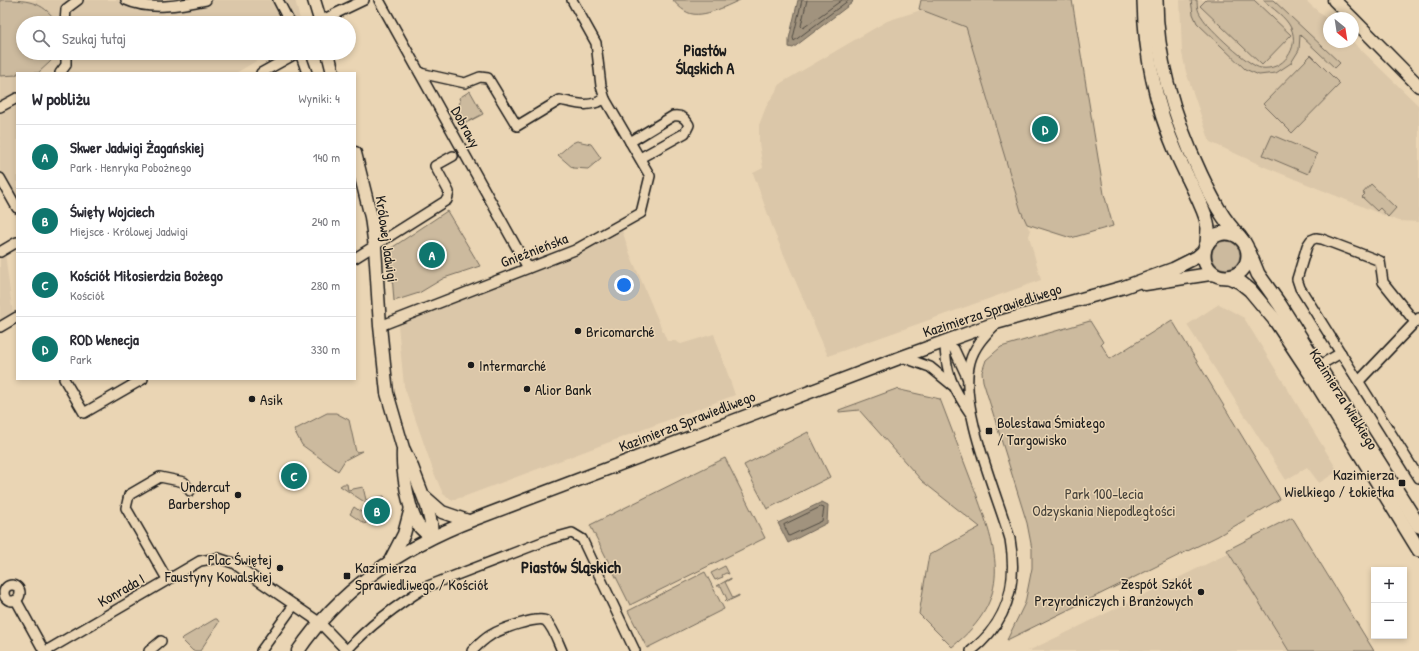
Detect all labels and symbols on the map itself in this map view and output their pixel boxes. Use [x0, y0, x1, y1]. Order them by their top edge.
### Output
north arrow [1323, 12, 1359, 48]
district label: Piastów Śląskich A [676, 39, 735, 79]
street label: Dobrawy [446, 103, 486, 151]
pin: D [1032, 114, 1058, 144]
street label: Królowej Jadwigi [371, 194, 403, 284]
street label: Gnieźnieńska [497, 228, 571, 272]
pin: A [419, 240, 445, 270]
your location [614, 275, 634, 295]
street label: Kazimierza Sprawiedliwego [920, 278, 1064, 342]
place label: Bricomarché [586, 321, 655, 342]
marker: Bricomarché [573, 326, 583, 336]
street label: Kazimierza Wielkiego [1305, 345, 1383, 453]
place label: Intermarché [479, 355, 546, 376]
marker: Intermarché [466, 360, 476, 370]
place label: Alior Bank [535, 379, 591, 400]
marker: Alior Bank [522, 384, 532, 394]
street label: Kazimierza Sprawiedliwego [616, 385, 758, 457]
place label: Asik [260, 389, 283, 410]
marker: Asik [247, 394, 257, 404]
place label: Bolesława Śmiałego / Targowisko [997, 412, 1105, 450]
marker: Bolesława Śmiałego / Targowisko [984, 426, 994, 436]
pin: C [281, 461, 307, 491]
place label: Kazimierza Wielkiego / Łokietka [1284, 464, 1394, 502]
place label: Undercut Barbershop [168, 476, 231, 514]
marker: Kazimierza Wielkiego / Łokietka [1397, 478, 1407, 488]
park label: Park 100-lecia Odzyskania Niepodległości [1032, 483, 1176, 521]
marker: Undercut Barbershop [233, 490, 243, 500]
pin: B [364, 496, 390, 526]
place label: Plac Świętej Faustyny Kowalskiej [164, 549, 272, 587]
district label: Piastów Śląskich [521, 555, 622, 578]
place label: Kazimierza Sprawiedliwego / Kościół [355, 557, 489, 595]
marker: Plac Świętej Faustyny Kowalskiej [275, 563, 285, 573]
street label: Konrada I [94, 568, 148, 612]
marker: Kazimierza Sprawiedliwego / Kościół [342, 571, 352, 581]
place label: Zespół Szkół Przyrodniczych i Branżowych [1035, 573, 1193, 611]
marker: Zespół Szkół Przyrodniczych i Branżowych [1196, 587, 1206, 597]

